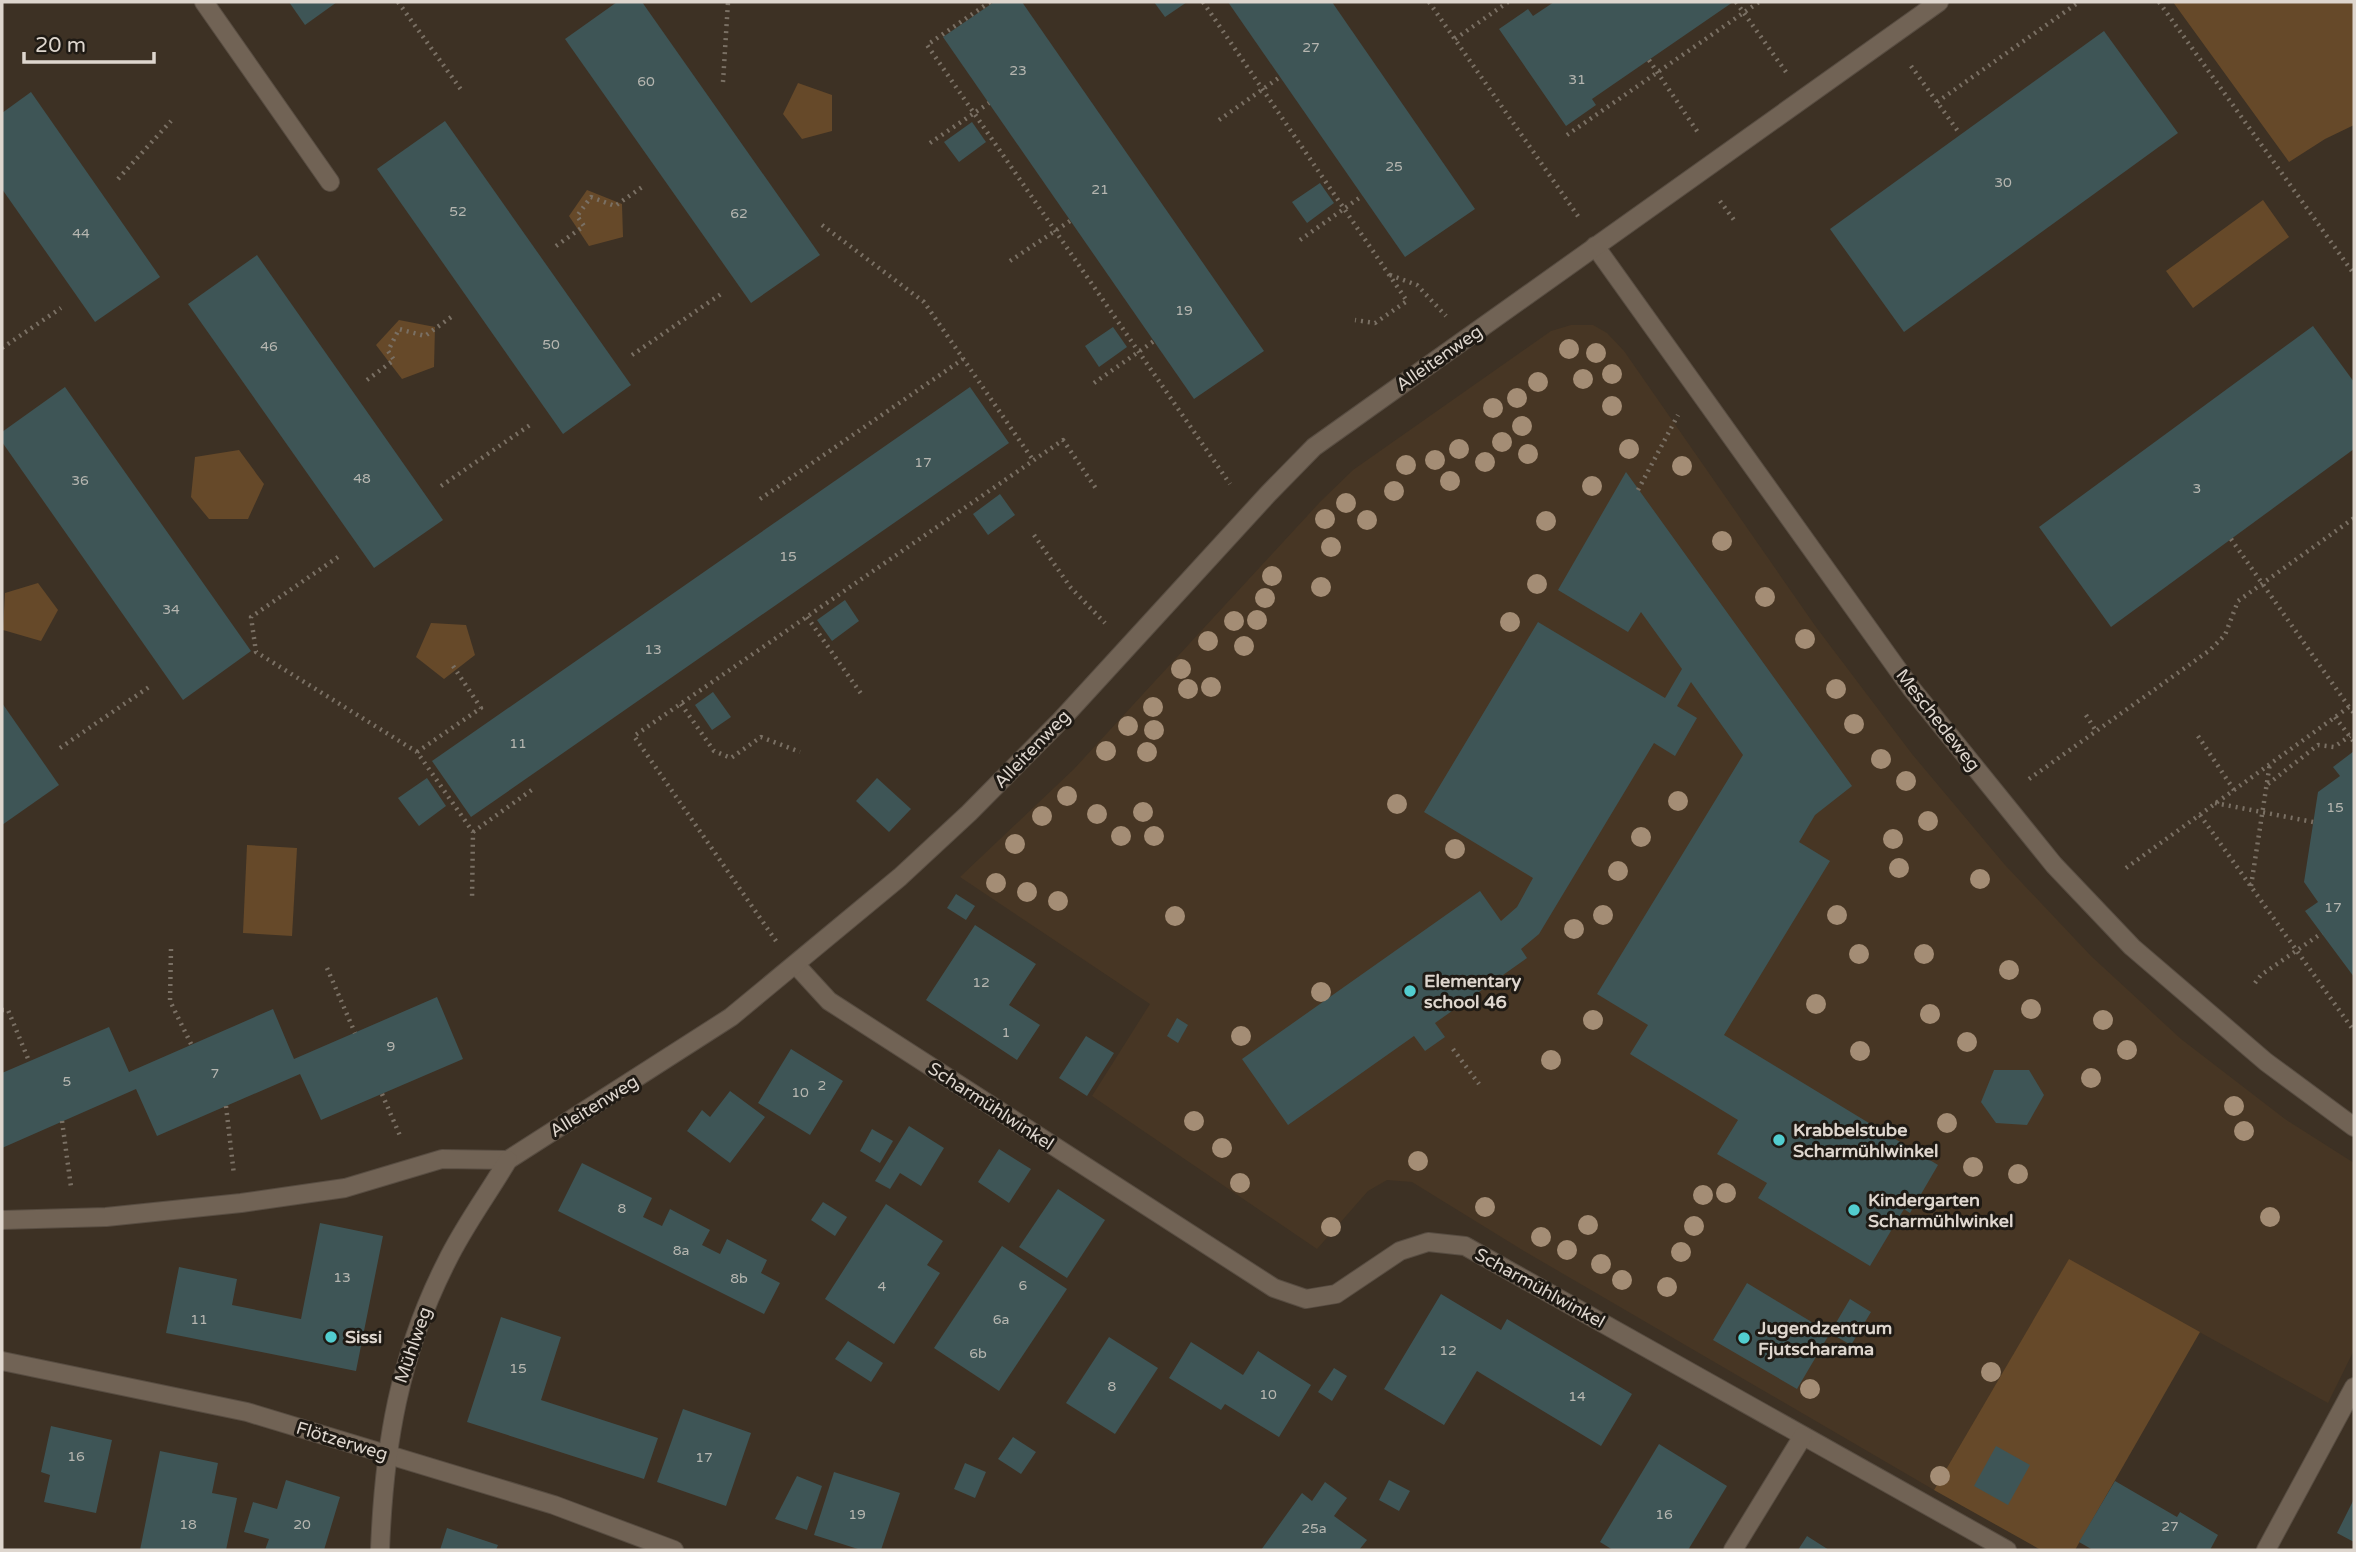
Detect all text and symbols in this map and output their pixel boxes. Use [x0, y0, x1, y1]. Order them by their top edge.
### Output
scale bar [24, 21, 154, 65]
text: 20 m [35, 33, 86, 58]
house number: 27 [1302, 39, 1320, 56]
house number: 23 [1009, 62, 1027, 79]
house number: 31 [1568, 71, 1586, 88]
house number: 60 [637, 73, 655, 90]
house number: 25 [1385, 158, 1403, 175]
house number: 30 [1994, 174, 2012, 191]
house number: 21 [1091, 181, 1109, 198]
house number: 52 [449, 203, 467, 220]
house number: 62 [730, 205, 748, 222]
house number: 44 [72, 225, 90, 242]
house number: 19 [1175, 302, 1193, 319]
street label: Alleitenweg [1392, 320, 1486, 396]
house number: 50 [542, 336, 560, 353]
house number: 46 [260, 338, 278, 355]
house number: 17 [914, 454, 932, 471]
house number: 48 [353, 470, 371, 487]
house number: 36 [71, 472, 89, 489]
house number: 3 [2193, 480, 2201, 497]
house number: 15 [779, 548, 797, 565]
house number: 34 [162, 601, 180, 618]
house number: 13 [644, 641, 662, 658]
street label: Meschedeweg [1891, 664, 1985, 776]
street label: Alleitenweg [989, 705, 1075, 793]
house number: 11 [509, 735, 527, 752]
house number: 15 [2326, 799, 2344, 816]
house number: 17 [2324, 899, 2342, 916]
place label: Elementary school 46 [1424, 970, 1521, 1013]
house number: 12 [972, 974, 990, 991]
marker: Elementary school 46 [1402, 983, 1418, 999]
house number: 1 [1002, 1024, 1010, 1041]
house number: 9 [387, 1038, 395, 1055]
street label: Scharmühlwinkel [924, 1057, 1058, 1155]
house number: 7 [211, 1065, 219, 1082]
street label: Alleitenweg [546, 1070, 642, 1142]
house number: 5 [63, 1073, 71, 1090]
house number: 2 [818, 1077, 826, 1094]
house number: 10 [791, 1084, 809, 1101]
place label: Krabbelstube Scharmühlwinkel [1793, 1119, 1939, 1162]
marker: Krabbelstube Scharmühlwinkel [1771, 1132, 1787, 1148]
place label: Kindergarten Scharmühlwinkel [1868, 1189, 2014, 1232]
house number: 8 [618, 1200, 627, 1217]
marker: Kindergarten Scharmühlwinkel [1846, 1202, 1862, 1218]
house number: 8a [673, 1242, 689, 1259]
street label: Scharmühlwinkel [1471, 1243, 1609, 1333]
house number: 13 [333, 1269, 351, 1286]
house number: 8b [730, 1270, 748, 1287]
house number: 6 [1019, 1277, 1028, 1294]
house number: 4 [878, 1278, 887, 1295]
street label: Mühlweg [390, 1304, 436, 1386]
house number: 11 [190, 1311, 208, 1328]
house number: 6a [993, 1311, 1009, 1328]
place label: Jugendzentrum Fjutscharama [1757, 1317, 1892, 1360]
place label: Sissi [345, 1326, 382, 1348]
marker: Sissi [323, 1329, 339, 1345]
marker: Jugendzentrum Fjutscharama [1736, 1330, 1752, 1346]
house number: 12 [1439, 1342, 1457, 1359]
house number: 6b [969, 1345, 987, 1362]
house number: 15 [509, 1360, 527, 1377]
house number: 8 [1108, 1378, 1117, 1395]
house number: 10 [1259, 1386, 1277, 1403]
house number: 14 [1568, 1388, 1586, 1405]
street label: Flötzerweg [293, 1417, 391, 1465]
house number: 16 [67, 1448, 85, 1465]
house number: 17 [695, 1449, 713, 1466]
house number: 19 [848, 1506, 866, 1523]
house number: 16 [1655, 1506, 1673, 1523]
house number: 18 [179, 1516, 197, 1533]
house number: 20 [293, 1516, 311, 1533]
house number: 27 [2161, 1518, 2179, 1535]
house number: 25a [1301, 1520, 1327, 1537]

